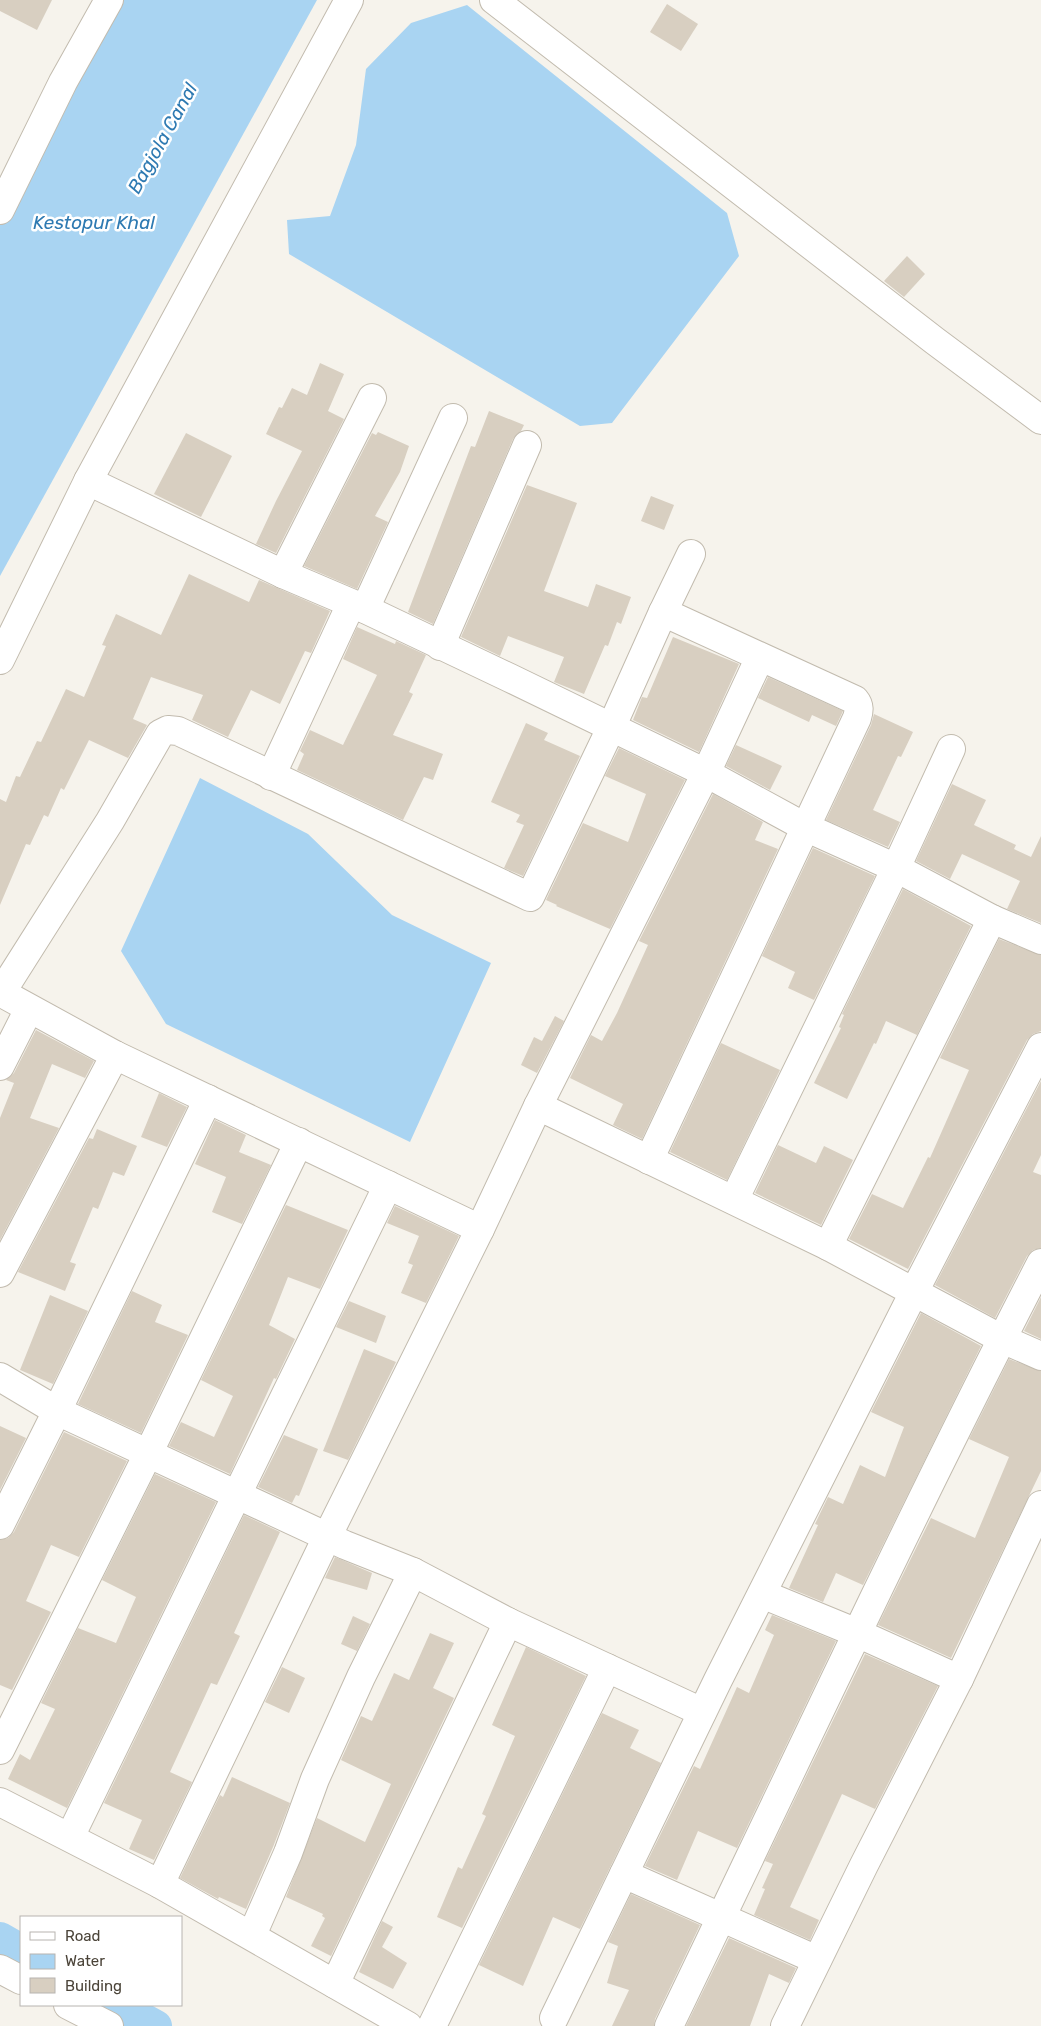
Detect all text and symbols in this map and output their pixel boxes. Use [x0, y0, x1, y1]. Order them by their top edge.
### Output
water label: Bagjola Canal [123, 79, 202, 197]
water label: Kestopur Khal [33, 211, 155, 234]
legend [20, 1916, 182, 2006]
text: Road [65, 1927, 101, 1945]
text: Water [65, 1952, 105, 1970]
text: Building [65, 1977, 122, 1995]

